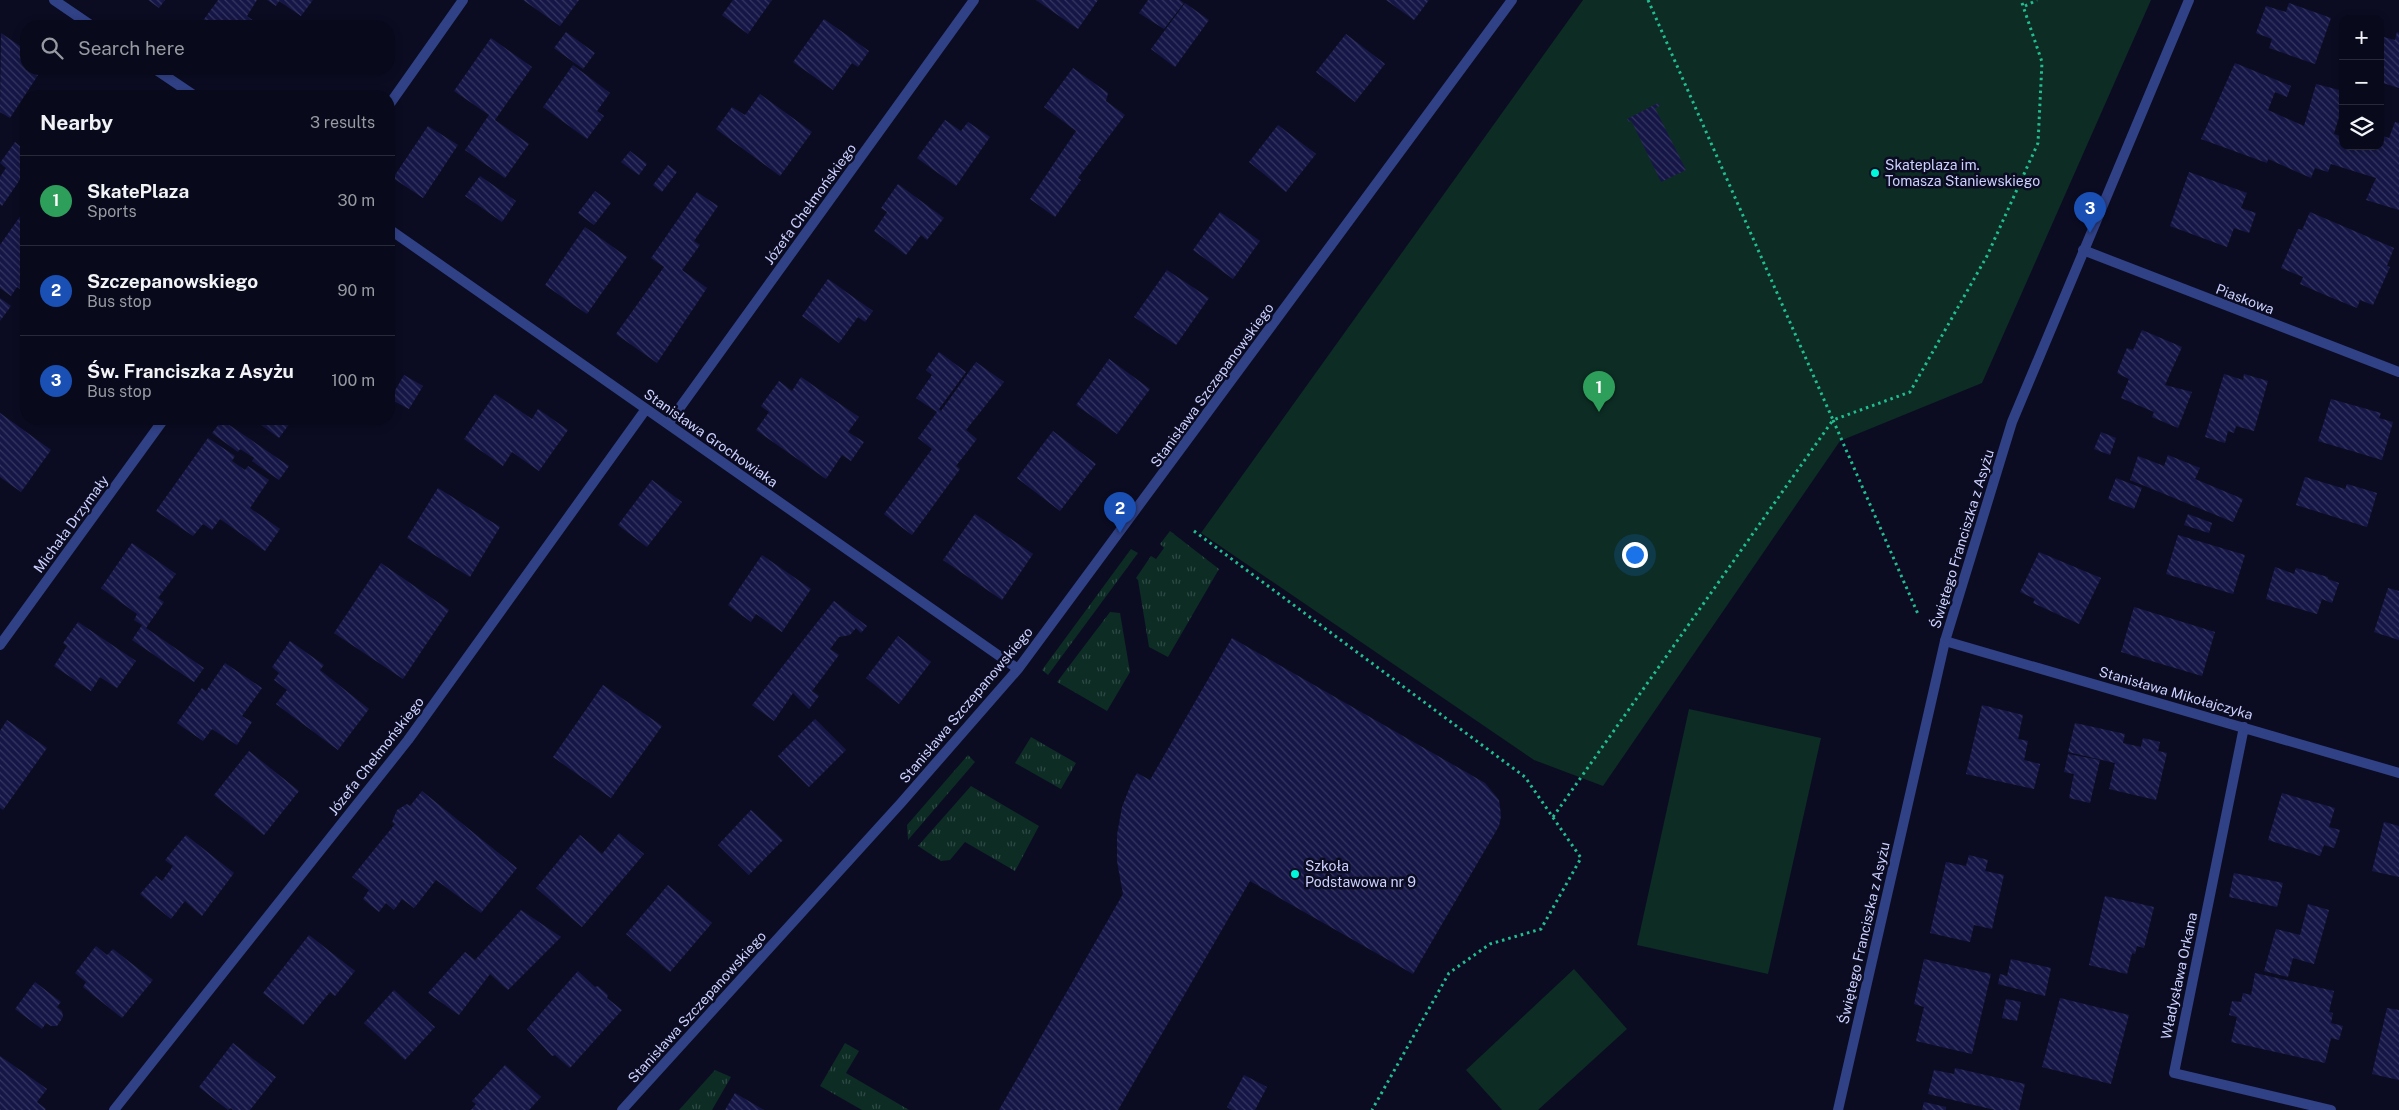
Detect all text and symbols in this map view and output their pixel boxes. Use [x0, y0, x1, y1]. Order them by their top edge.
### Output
map controls [2339, 15, 2384, 150]
button: + [2339, 15, 2384, 60]
search box [20, 20, 395, 75]
icon: search [38, 34, 66, 62]
text: Search here [78, 37, 185, 59]
button: − [2339, 60, 2384, 105]
button: layers [2339, 105, 2384, 150]
text: Nearby [40, 110, 113, 135]
text: 3 results [310, 113, 375, 132]
street label: Józefa Chełmońskiego [761, 140, 859, 268]
place label: Skateplaza im. Tomasza Staniewskiego [1885, 157, 2040, 189]
marker: Skateplaza im. Tomasza Staniewskiego [1869, 167, 1881, 179]
text: SkatePlaza [87, 180, 189, 202]
text: 1 [53, 191, 59, 210]
text: 30 m [338, 191, 375, 210]
pin: 3 [2074, 192, 2106, 233]
text: Sports [87, 202, 137, 221]
text: Szczepanowskiego [87, 270, 258, 292]
text: 2 [51, 281, 61, 300]
text: 90 m [338, 281, 375, 300]
street label: Piaskowa [2214, 281, 2276, 317]
text: Bus stop [87, 292, 151, 311]
street label: Stanisława Szczepanowskiego [1147, 300, 1277, 470]
text: Św. Franciszka z Asyżu [87, 360, 294, 382]
text: 3 [51, 371, 61, 390]
text: 100 m [331, 371, 375, 390]
pin: 1 [1583, 371, 1615, 412]
text: Bus stop [87, 382, 151, 401]
street label: Stanisława Grochowiaka [641, 386, 781, 490]
street label: Świętego Franciszka z Asyżu [1925, 447, 1997, 631]
street label: Michała Drzymały [30, 472, 112, 576]
pin: 2 [1104, 492, 1136, 533]
your location [1622, 542, 1648, 568]
street label: Stanisława Szczepanowskiego [896, 624, 1036, 786]
street label: Stanisława Mikołajczyka [2097, 663, 2255, 723]
street label: Józefa Chełmońskiego [325, 694, 427, 818]
street label: Świętego Franciszka z Asyżu [1833, 840, 1893, 1026]
place label: Szkoła Podstawowa nr 9 [1305, 858, 1416, 890]
marker: Szkoła Podstawowa nr 9 [1289, 868, 1301, 880]
street label: Władysława Orkana [2158, 911, 2200, 1041]
street label: Stanisława Szczepanowskiego [625, 928, 769, 1086]

